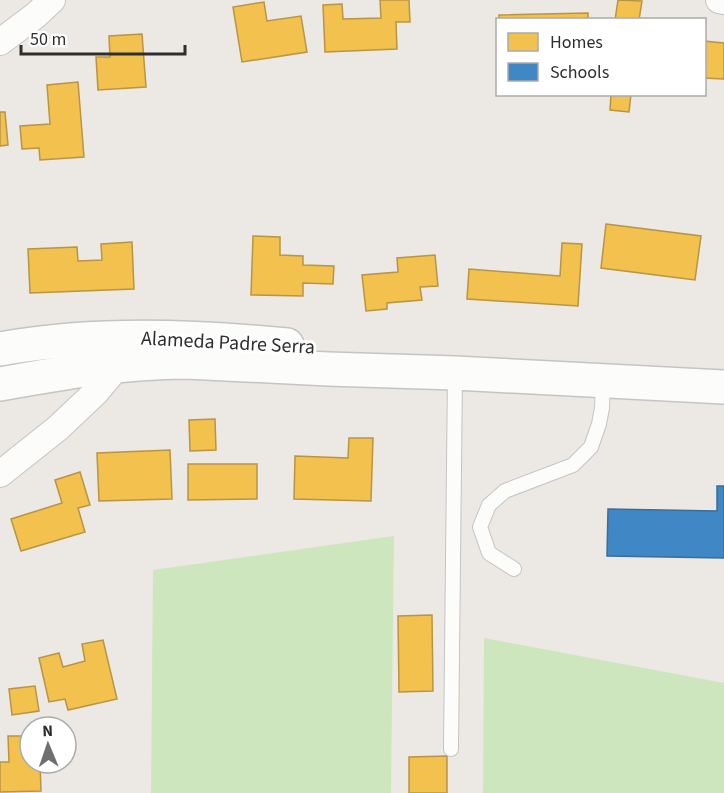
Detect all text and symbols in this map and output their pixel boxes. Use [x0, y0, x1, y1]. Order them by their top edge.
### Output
scale bar [21, 18, 184, 56]
legend [496, 18, 706, 96]
text: 50 m [30, 27, 66, 52]
text: Homes [550, 30, 603, 55]
text: Schools [550, 60, 609, 85]
street label: Alameda Padre Serra [140, 324, 316, 362]
north arrow [18, 715, 78, 775]
text: N [42, 720, 53, 742]

